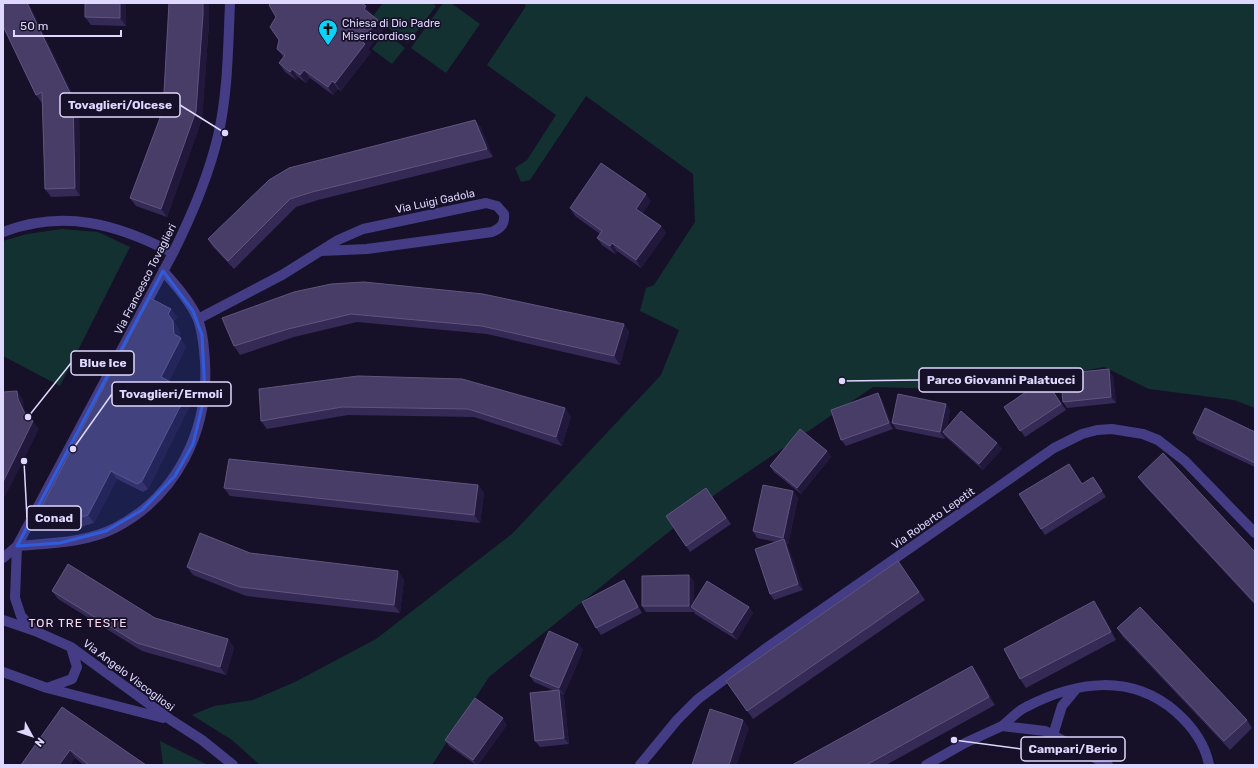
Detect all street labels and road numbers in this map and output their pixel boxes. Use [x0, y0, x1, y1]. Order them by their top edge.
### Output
street label: Via Luigi Gadola [394, 187, 476, 216]
street label: Via Francesco Tovaglieri [112, 222, 179, 337]
street label: Via Roberto Lepetit [889, 484, 978, 552]
street label: Via Angelo Viscogliosi [81, 637, 177, 714]

